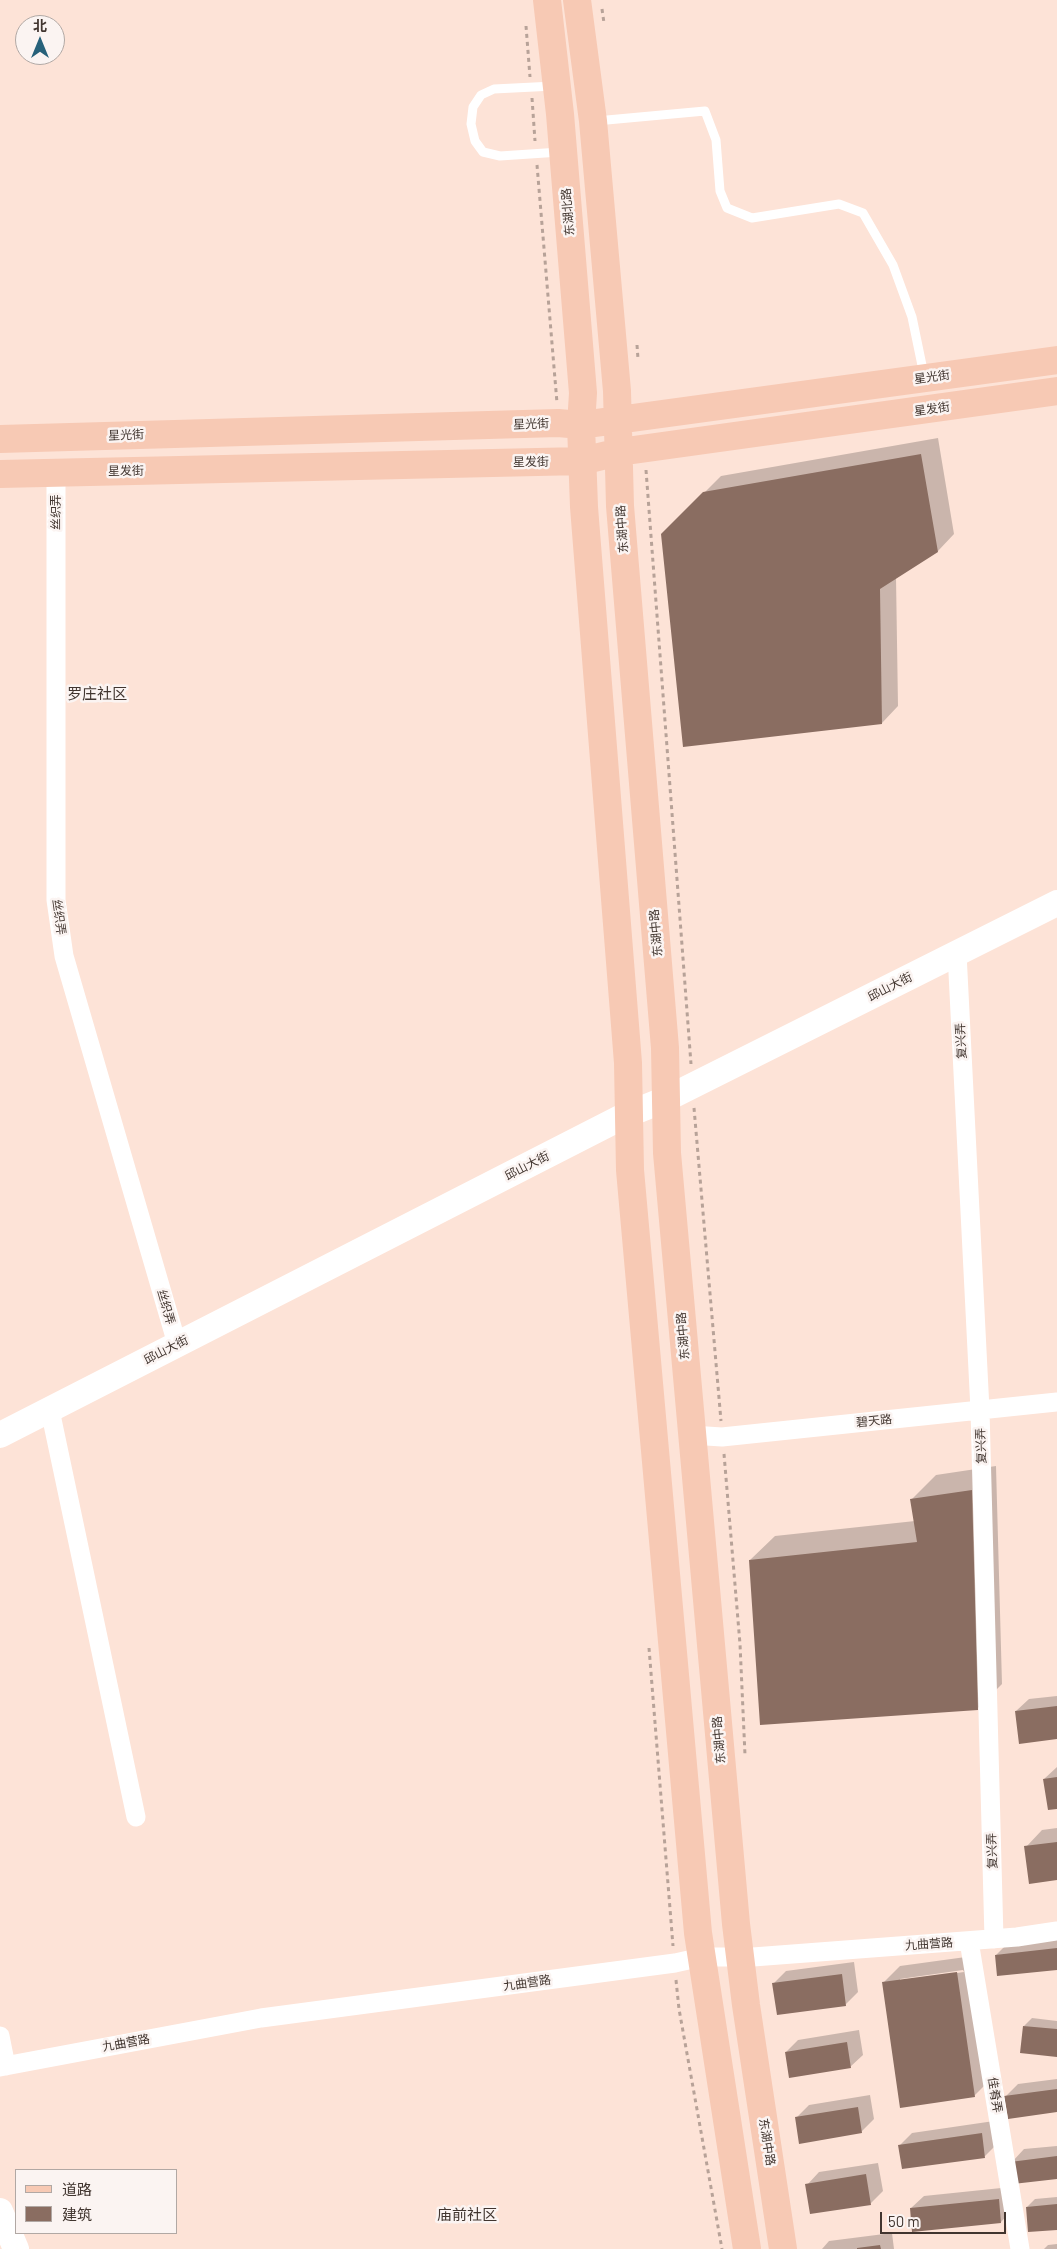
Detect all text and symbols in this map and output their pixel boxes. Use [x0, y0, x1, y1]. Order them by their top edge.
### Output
north arrow [15, 15, 65, 65]
text: 北 [33, 17, 47, 34]
street label: 东湖北路 [559, 187, 577, 237]
street label: 星光街 [913, 367, 951, 387]
street label: 星发街 [913, 399, 951, 419]
street label: 星光街 [513, 416, 549, 432]
street label: 星光街 [108, 427, 144, 443]
street label: 星发街 [513, 454, 549, 470]
street label: 星发街 [108, 463, 144, 479]
street label: 丝织弄 [49, 494, 63, 530]
street label: 东湖中路 [613, 505, 631, 553]
district label: 罗庄社区 [67, 685, 127, 703]
street label: 丝织弄 [49, 898, 69, 936]
street label: 东湖中路 [647, 908, 665, 958]
street label: 邱山大街 [865, 970, 915, 1004]
street label: 复兴弄 [953, 1023, 969, 1059]
street label: 邱山大街 [502, 1149, 552, 1183]
street label: 丝织弄 [154, 1288, 178, 1326]
street label: 东湖中路 [674, 1311, 692, 1361]
street label: 邱山大街 [141, 1333, 191, 1367]
street label: 碧天路 [855, 1412, 893, 1430]
street label: 复兴弄 [973, 1428, 989, 1464]
street label: 东湖中路 [710, 1715, 728, 1765]
street label: 复兴弄 [984, 1833, 1000, 1869]
street label: 九曲营路 [905, 1935, 953, 1953]
street label: 九曲营路 [502, 1973, 552, 1993]
street label: 九曲营路 [101, 2032, 151, 2054]
street label: 佳肴弄 [985, 2076, 1005, 2114]
street label: 东湖中路 [756, 2117, 778, 2167]
legend [15, 2169, 178, 2234]
text: 道路 [62, 2180, 92, 2198]
scale bar [882, 2202, 1008, 2234]
text: 建筑 [62, 2205, 92, 2223]
district label: 庙前社区 [437, 2206, 497, 2224]
text: 50 m [888, 2212, 920, 2230]

